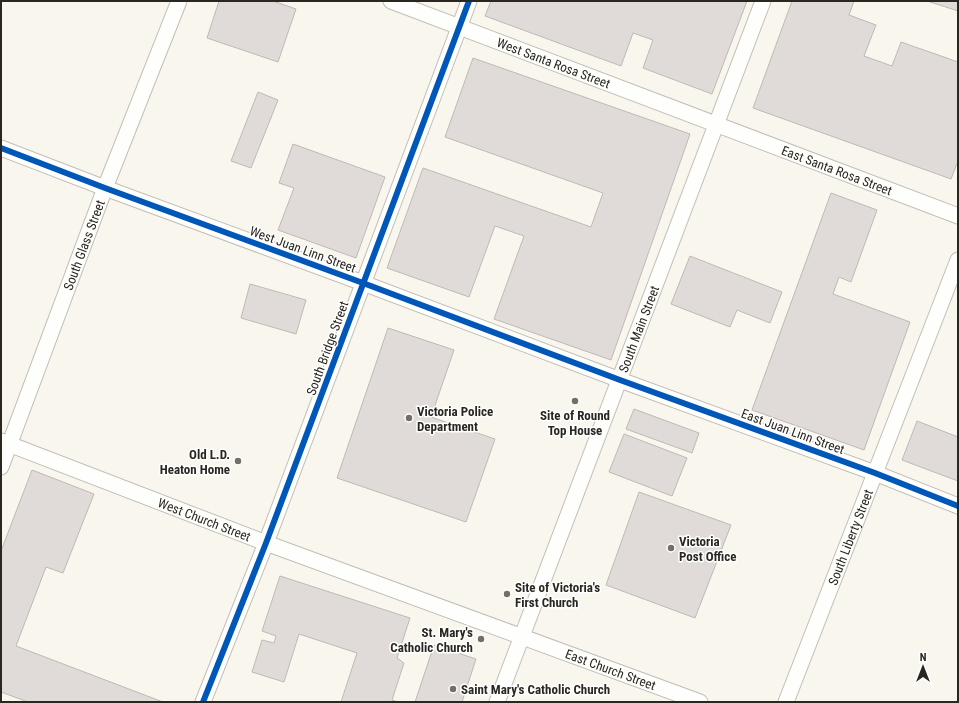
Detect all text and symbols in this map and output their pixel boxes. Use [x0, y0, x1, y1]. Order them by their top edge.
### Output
street label: West Santa Rosa Street [495, 35, 612, 92]
street label: East Santa Rosa Street [780, 143, 894, 198]
street label: South Glass Street [61, 198, 108, 292]
street label: West Juan Linn Street [248, 223, 358, 276]
street label: South Main Street [616, 284, 662, 375]
street label: South Bridge Street [303, 299, 352, 397]
marker: Site of Round Top House [570, 396, 580, 406]
place label: Victoria Police Department [417, 404, 493, 434]
street label: East Juan Linn Street [739, 406, 847, 457]
place label: Site of Round Top House [540, 408, 610, 438]
marker: Victoria Police Department [404, 413, 414, 423]
place label: Old L.D. Heaton Home [160, 447, 230, 477]
marker: Old L.D. Heaton Home [233, 456, 243, 466]
street label: South Liberty Street [825, 487, 876, 587]
street label: West Church Street [156, 495, 253, 544]
place label: Victoria Post Office [679, 534, 736, 564]
marker: Victoria Post Office [666, 543, 676, 553]
place label: Site of Victoria's First Church [515, 580, 600, 610]
marker: Site of Victoria's First Church [502, 589, 512, 599]
place label: St. Mary's Catholic Church [390, 625, 473, 655]
marker: St. Mary's Catholic Church [476, 634, 486, 644]
street label: East Church Street [563, 646, 658, 693]
north arrow [903, 647, 943, 687]
text: N [920, 651, 927, 664]
place label: Saint Mary's Catholic Church [461, 682, 610, 697]
marker: Saint Mary's Catholic Church [448, 684, 458, 694]

